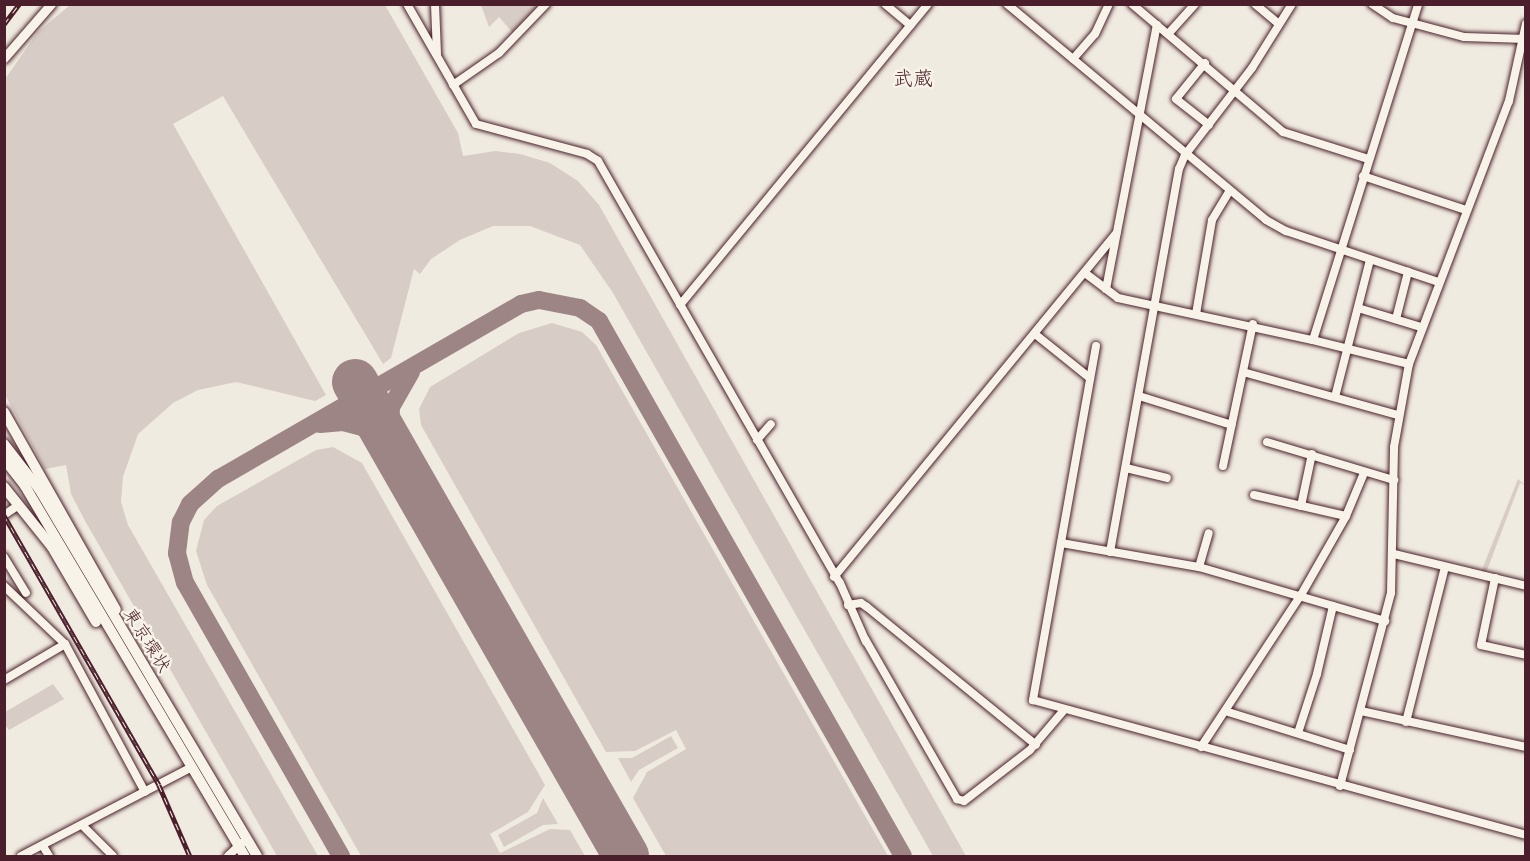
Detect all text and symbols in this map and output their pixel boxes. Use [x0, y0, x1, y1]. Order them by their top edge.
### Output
district label: 武蔵 [893, 65, 933, 89]
street label: 東京環状 [119, 604, 175, 676]

